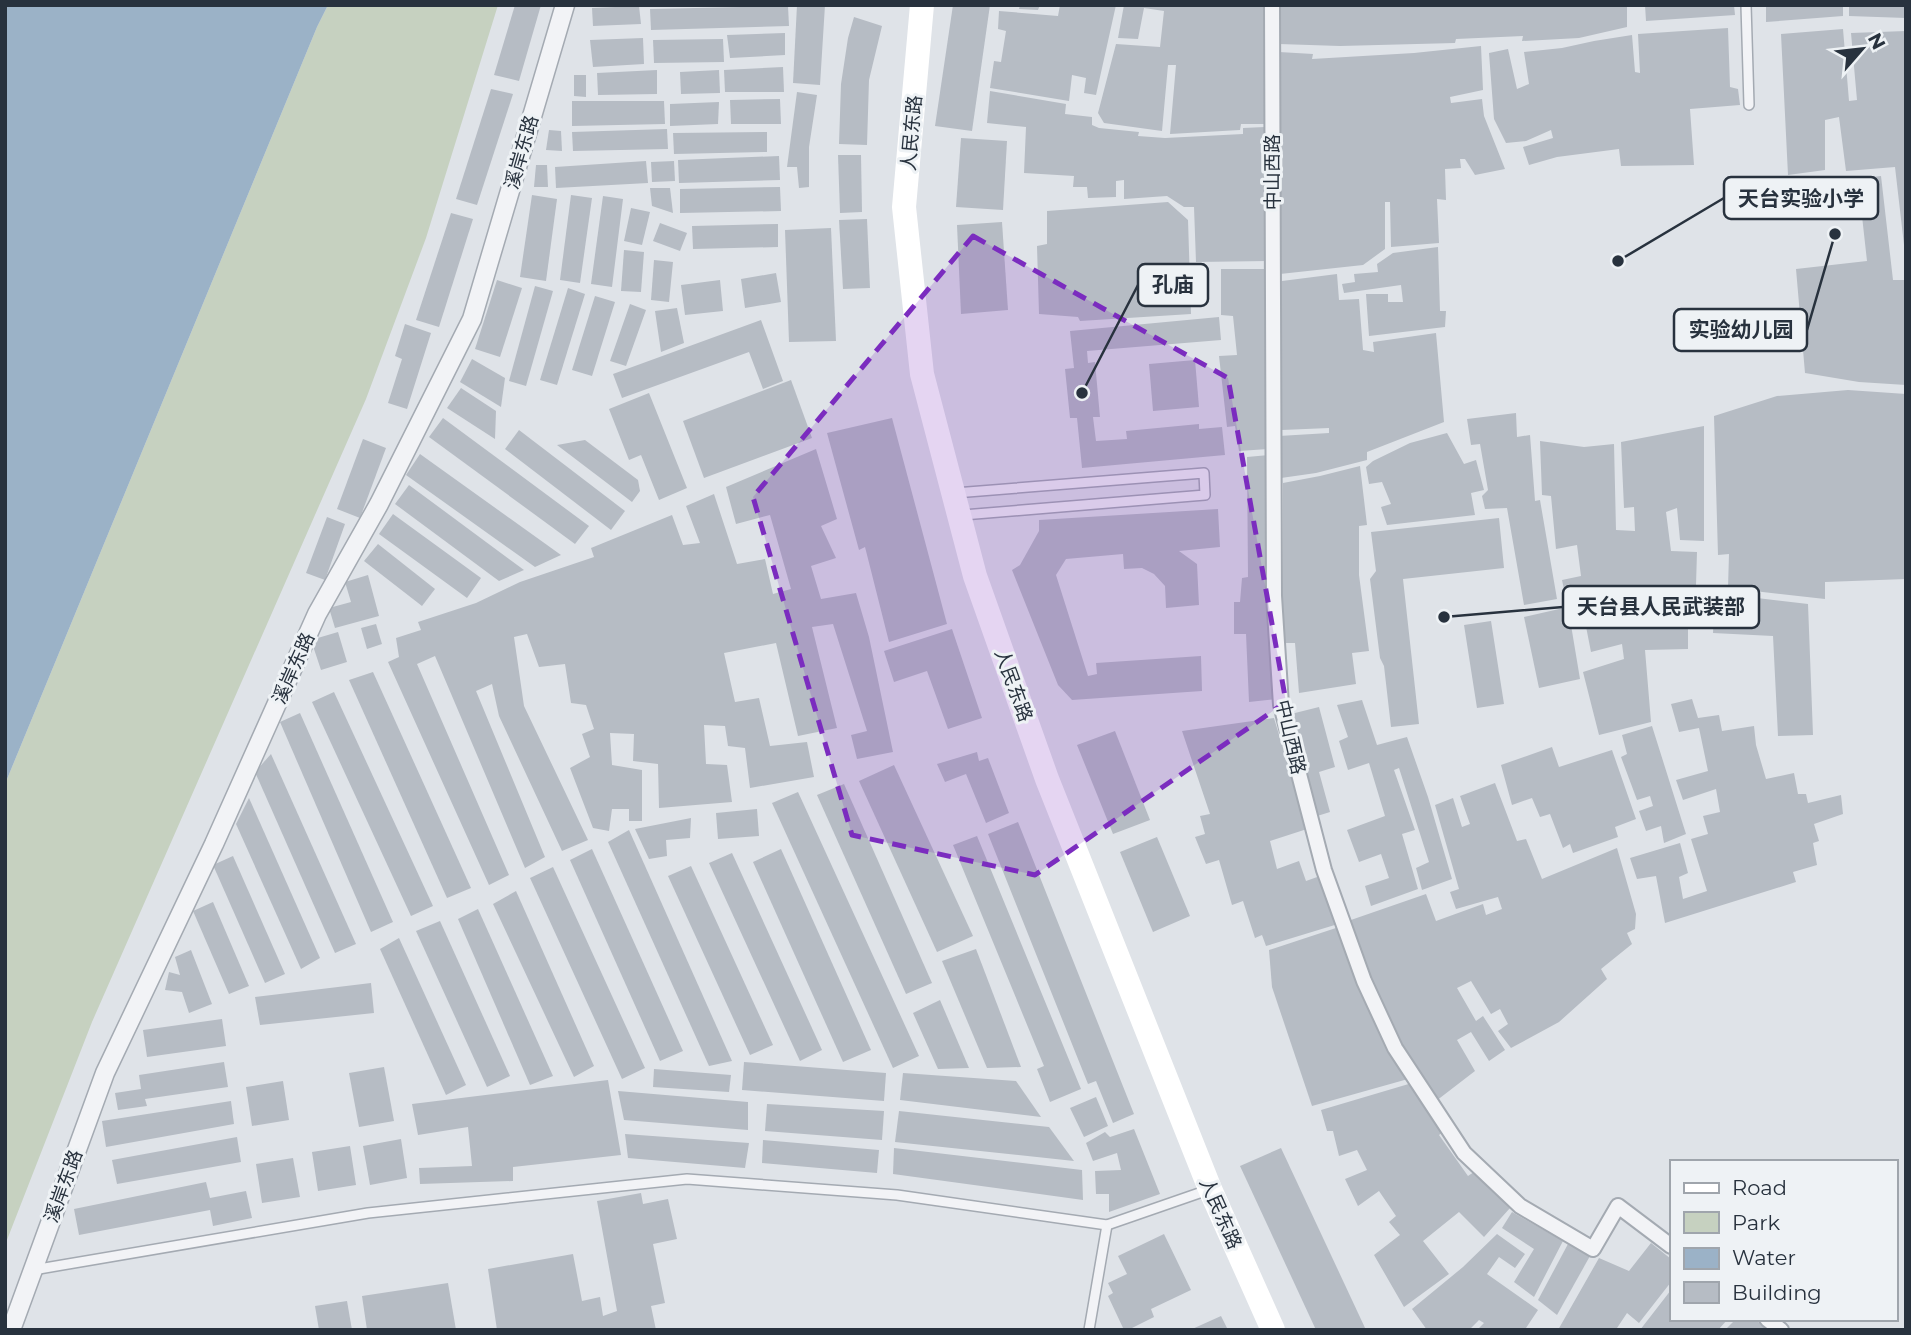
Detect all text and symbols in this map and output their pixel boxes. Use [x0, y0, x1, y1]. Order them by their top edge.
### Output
north arrow [1827, 14, 1897, 84]
text: N [1863, 29, 1890, 53]
street label: 人民东路 [897, 94, 926, 172]
street label: 溪岸东路 [500, 112, 543, 192]
street label: 中山西路 [1261, 134, 1284, 210]
callout: 天台实验小学 [1724, 177, 1878, 219]
text: 天台实验小学 [1738, 186, 1864, 211]
callout: 孔庙 [1138, 264, 1208, 306]
text: 孔庙 [1152, 272, 1194, 297]
callout: 实验幼儿园 [1674, 309, 1807, 351]
text: 实验幼儿园 [1689, 317, 1794, 342]
callout: 天台县人民武装部 [1563, 586, 1759, 628]
text: 天台县人民武装部 [1577, 594, 1745, 619]
street label: 溪岸东路 [267, 629, 319, 708]
street label: 人民东路 [990, 646, 1037, 725]
street label: 中山西路 [1271, 697, 1310, 777]
street label: 溪岸东路 [40, 1147, 87, 1226]
legend [1670, 1160, 1897, 1321]
street label: 人民东路 [1195, 1174, 1247, 1253]
text: Road [1732, 1175, 1787, 1200]
text: Park [1732, 1210, 1780, 1235]
text: Water [1732, 1245, 1796, 1270]
text: Building [1732, 1280, 1822, 1305]

